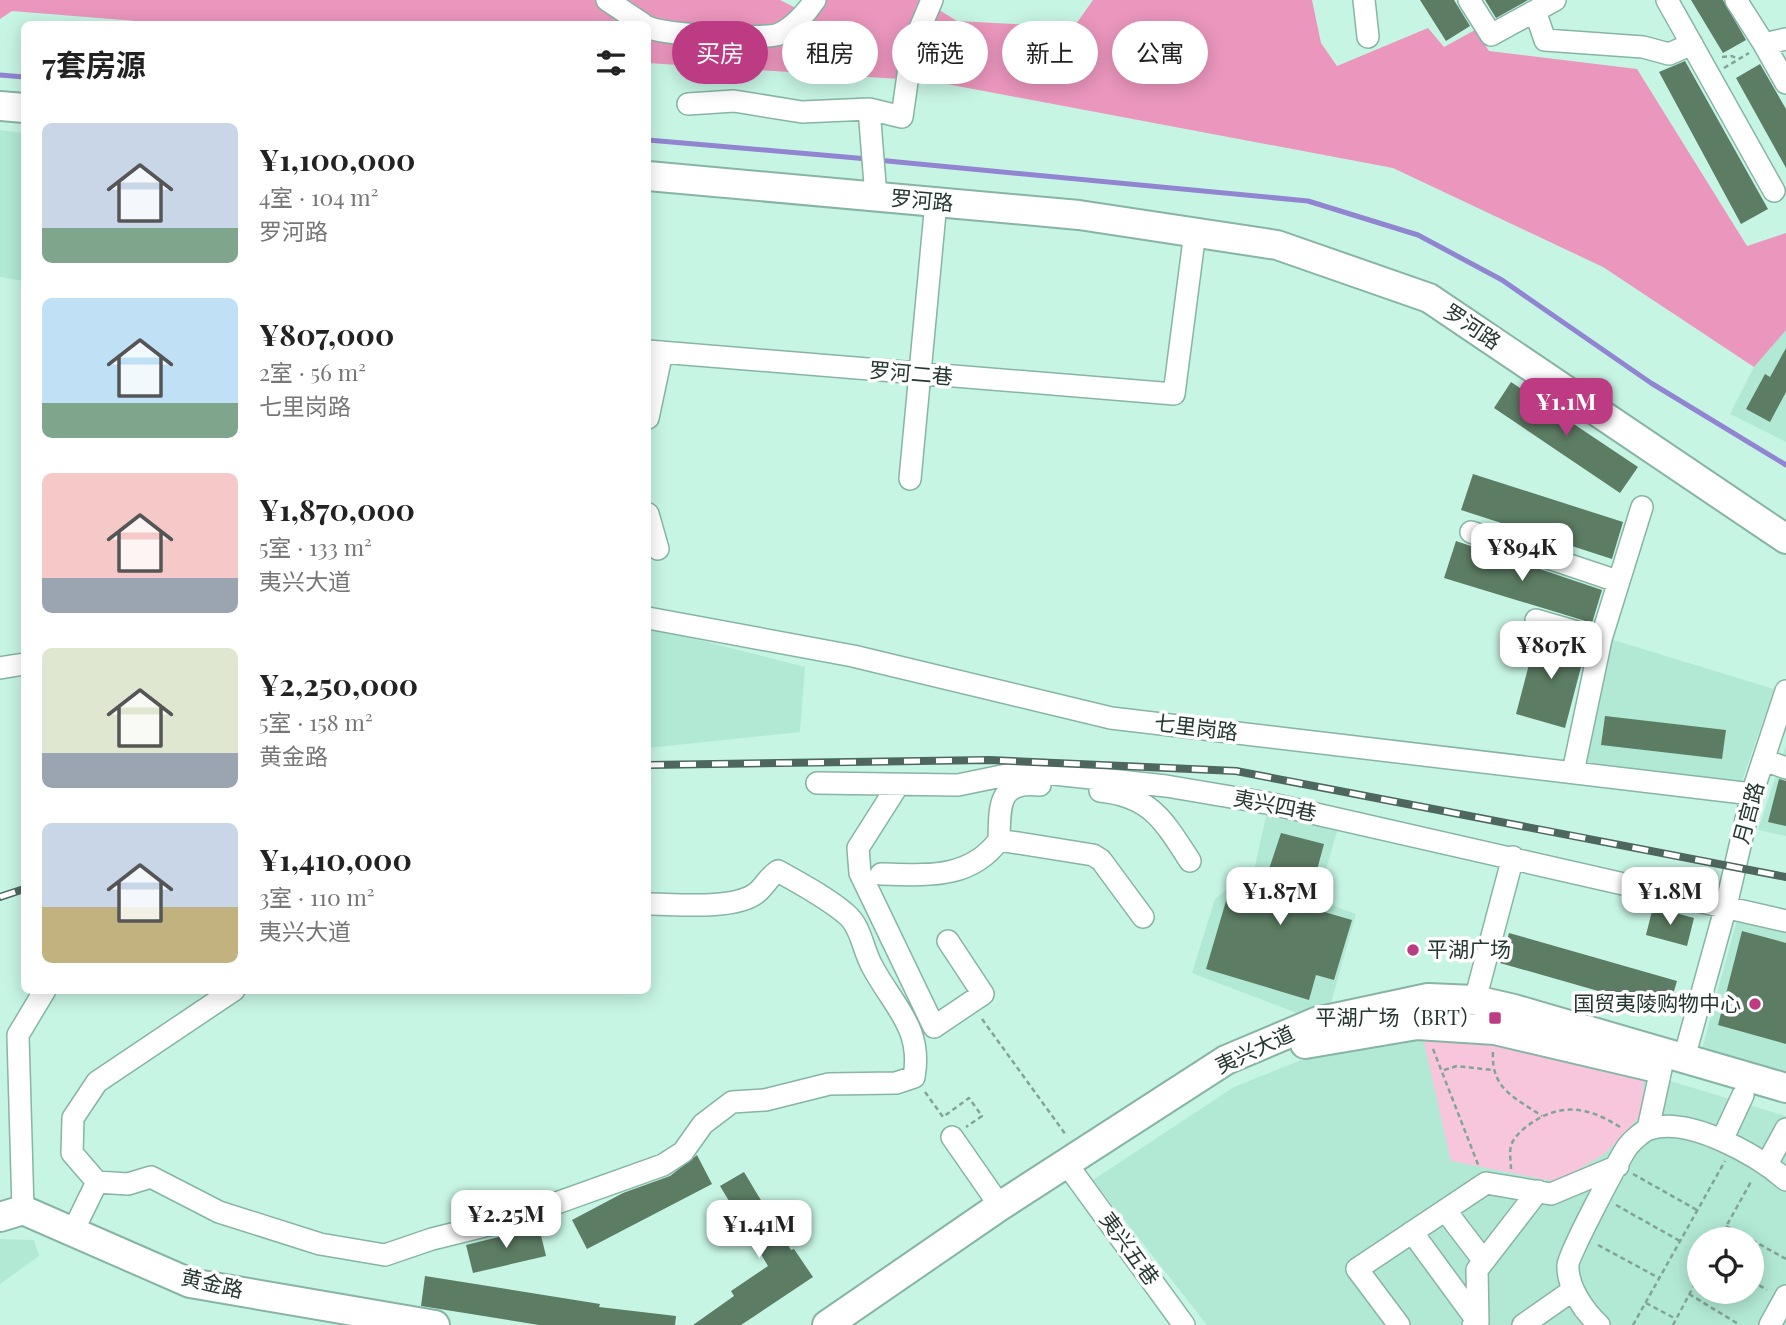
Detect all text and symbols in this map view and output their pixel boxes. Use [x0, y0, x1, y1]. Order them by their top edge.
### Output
chip: 买房 [672, 21, 768, 84]
chip: 租房 [782, 21, 878, 84]
chip: 筛选 [892, 21, 988, 84]
chip: 新上 [1002, 21, 1098, 84]
chip: 公寓 [1112, 21, 1208, 84]
text: 7套房源 [42, 44, 146, 84]
icon: filters [592, 44, 630, 82]
text: ¥1,100,000 [259, 139, 415, 179]
icon: home [98, 151, 182, 235]
text: 4室 · 104 m² [259, 181, 379, 212]
street label: 罗河路 [890, 182, 955, 216]
text: 罗河路 [259, 215, 328, 246]
street label: 罗河路 [1439, 296, 1507, 355]
text: ¥807,000 [259, 314, 394, 354]
icon: home [98, 326, 182, 410]
street label: 罗河二巷 [868, 354, 954, 390]
text: 2室 · 56 m² [259, 356, 366, 387]
pin: ¥1.1M [1517, 378, 1615, 438]
text: ¥1.1M [1536, 385, 1596, 416]
text: 七里岗路 [259, 390, 351, 421]
text: ¥1,870,000 [259, 489, 415, 529]
icon: home [98, 501, 182, 585]
pin: ¥894K [1473, 524, 1571, 583]
text: ¥894K [1487, 530, 1557, 561]
text: 5室 · 133 m² [259, 531, 372, 562]
text: 夷兴大道 [259, 565, 351, 596]
pin: ¥807K [1502, 622, 1600, 681]
text: ¥807K [1516, 628, 1586, 659]
text: ¥2,250,000 [259, 664, 418, 704]
icon: home [98, 676, 182, 760]
text: 5室 · 158 m² [259, 706, 373, 737]
street label: 七里岗路 [1153, 707, 1240, 745]
text: 黄金路 [259, 740, 328, 771]
street label: 月宫路 [1725, 778, 1769, 847]
street label: 夷兴四巷 [1231, 782, 1319, 826]
text: ¥1,410,000 [259, 839, 412, 879]
icon: home [98, 851, 182, 935]
pin: ¥1.87M [1223, 867, 1337, 927]
pin: ¥1.8M [1621, 867, 1719, 927]
text: ¥1.87M [1242, 874, 1318, 905]
text: ¥1.8M [1638, 874, 1702, 905]
text: 3室 · 110 m² [259, 881, 375, 912]
text: 夷兴大道 [259, 915, 351, 946]
place label: 平湖广场 [1427, 934, 1511, 962]
marker: 平湖广场 [1405, 942, 1421, 958]
place label: 国贸夷陵购物中心 [1573, 988, 1741, 1016]
marker: 国贸夷陵购物中心 [1747, 996, 1763, 1012]
place label: 平湖广场（BRT） [1316, 1002, 1481, 1030]
marker: 平湖广场（BRT） [1487, 1010, 1503, 1026]
street label: 夷兴大道 [1210, 1018, 1298, 1079]
pin: ¥2.25M [449, 1190, 563, 1250]
text: ¥2.25M [467, 1197, 545, 1228]
pin: ¥1.41M [702, 1200, 816, 1260]
street label: 夷兴五巷 [1095, 1206, 1167, 1290]
text: ¥1.41M [723, 1207, 795, 1238]
map controls [1687, 1227, 1764, 1304]
button: locate [1687, 1227, 1764, 1304]
street label: 黄金路 [179, 1261, 246, 1303]

